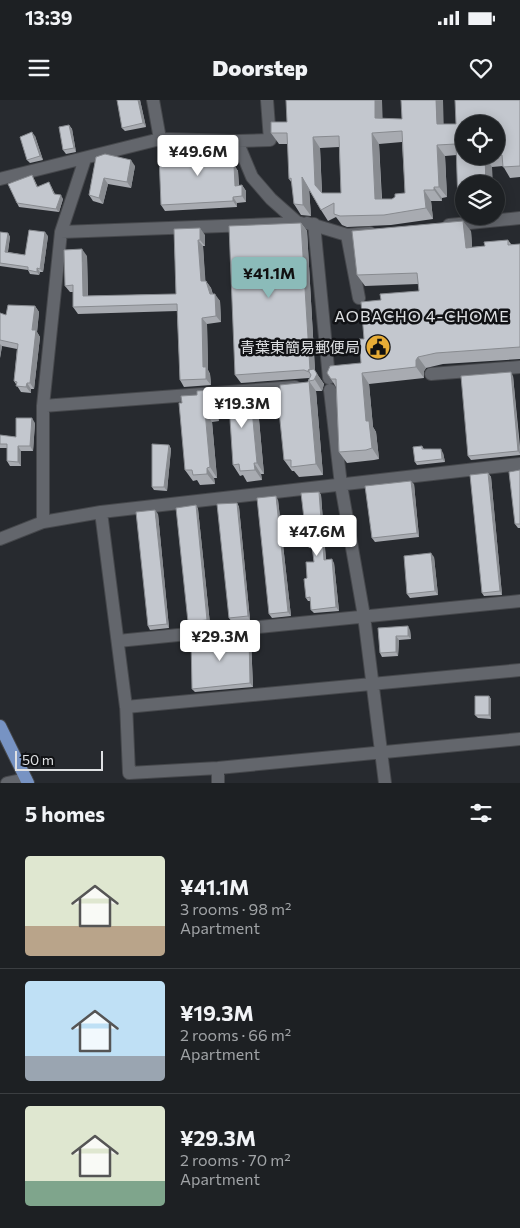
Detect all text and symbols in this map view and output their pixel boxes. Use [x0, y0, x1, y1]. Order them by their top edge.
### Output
text: 13:39 [25, 6, 72, 29]
icon: menu [25, 54, 53, 82]
text: Doorstep [212, 54, 308, 81]
icon: heart [467, 54, 495, 82]
map controls [455, 115, 505, 225]
button: locate [455, 115, 505, 165]
pin: ¥49.6M [157, 134, 239, 177]
text: ¥49.6M [168, 141, 228, 160]
button: layers [455, 175, 505, 225]
pin: ¥41.1M [228, 256, 310, 299]
text: ¥41.1M [243, 263, 295, 282]
district label: AOBACHO 4-CHOME [334, 306, 510, 325]
public building icon: 青葉東簡易郵便局 [365, 334, 391, 360]
place label: 青葉東簡易郵便局 [240, 338, 360, 356]
pin: ¥19.3M [201, 386, 283, 429]
text: ¥19.3M [214, 393, 270, 412]
pin: ¥47.6M [276, 514, 358, 557]
text: ¥47.6M [289, 521, 345, 540]
pin: ¥29.3M [179, 620, 261, 662]
text: ¥29.3M [191, 626, 249, 645]
scale bar [15, 748, 102, 771]
text: 50 m [22, 751, 54, 768]
icon: filters [467, 799, 495, 827]
text: 5 homes [25, 801, 105, 826]
text: ¥41.1M [180, 874, 249, 899]
icon: home [65, 876, 125, 936]
text: 3 rooms · 98 m² [180, 899, 291, 918]
text: Apartment [180, 918, 260, 937]
text: ¥19.3M [180, 1000, 254, 1025]
icon: home [65, 1001, 125, 1061]
text: 2 rooms · 66 m² [180, 1025, 291, 1044]
text: Apartment [180, 1044, 260, 1063]
text: ¥29.3M [180, 1125, 256, 1150]
icon: home [65, 1126, 125, 1186]
text: 2 rooms · 70 m² [180, 1150, 291, 1169]
text: Apartment [180, 1169, 260, 1188]

